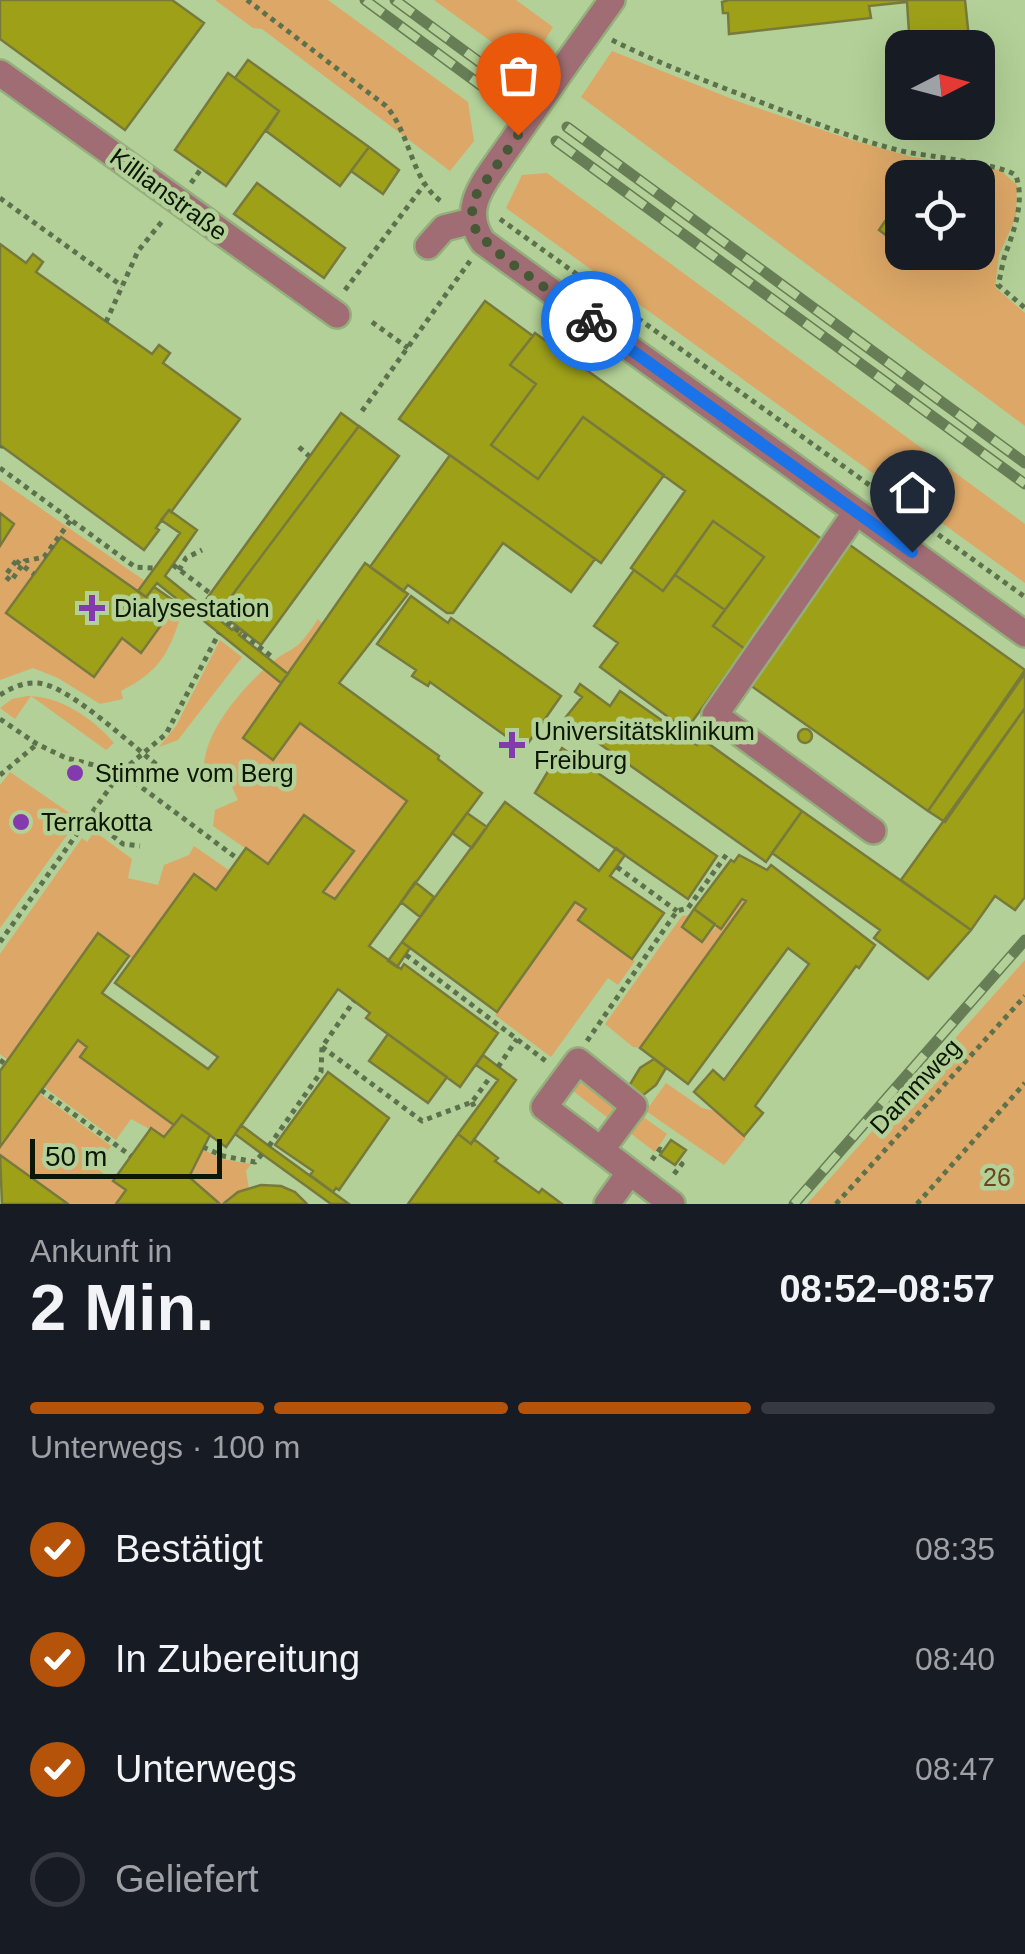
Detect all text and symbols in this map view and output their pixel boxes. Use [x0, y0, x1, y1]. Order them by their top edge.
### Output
north arrow [885, 30, 995, 140]
map controls [885, 30, 995, 270]
pin [476, 33, 561, 136]
icon: bag [491, 48, 546, 103]
street label: Killianstraße [105, 142, 233, 246]
button: locate [885, 160, 995, 270]
courier [541, 271, 641, 371]
icon: bike [564, 294, 619, 349]
pin [870, 450, 955, 553]
icon: home [885, 465, 940, 520]
place label: Dialysestation [114, 594, 270, 622]
marker: Dialysestation [79, 595, 105, 621]
place label: Universitätsklinikum Freiburg [534, 717, 755, 774]
marker: Universitätsklinikum Freiburg [499, 732, 525, 758]
place label: Stimme vom Berg [95, 759, 294, 787]
marker: Stimme vom Berg [64, 762, 86, 784]
place label: Terrakotta [41, 808, 152, 836]
marker: Terrakotta [10, 811, 32, 833]
street label: Dammweg [864, 1033, 966, 1139]
scale bar [30, 1134, 222, 1178]
text: 50 m [45, 1141, 107, 1172]
park label: 26 [983, 1163, 1011, 1191]
text: Ankunft in [30, 1233, 172, 1269]
text: 08:52–08:57 [779, 1268, 995, 1310]
text: 2 Min. [30, 1271, 214, 1344]
text: Unterwegs · 100 m [30, 1429, 300, 1465]
icon: check [30, 1522, 85, 1577]
text: Bestätigt [115, 1528, 263, 1570]
text: 08:35 [915, 1531, 995, 1567]
icon: check [30, 1632, 85, 1687]
text: In Zubereitung [115, 1638, 360, 1680]
text: 08:40 [915, 1641, 995, 1677]
icon: check [30, 1742, 85, 1797]
text: Unterwegs [115, 1748, 297, 1790]
text: 08:47 [915, 1751, 995, 1787]
text: Geliefert [115, 1858, 259, 1900]

